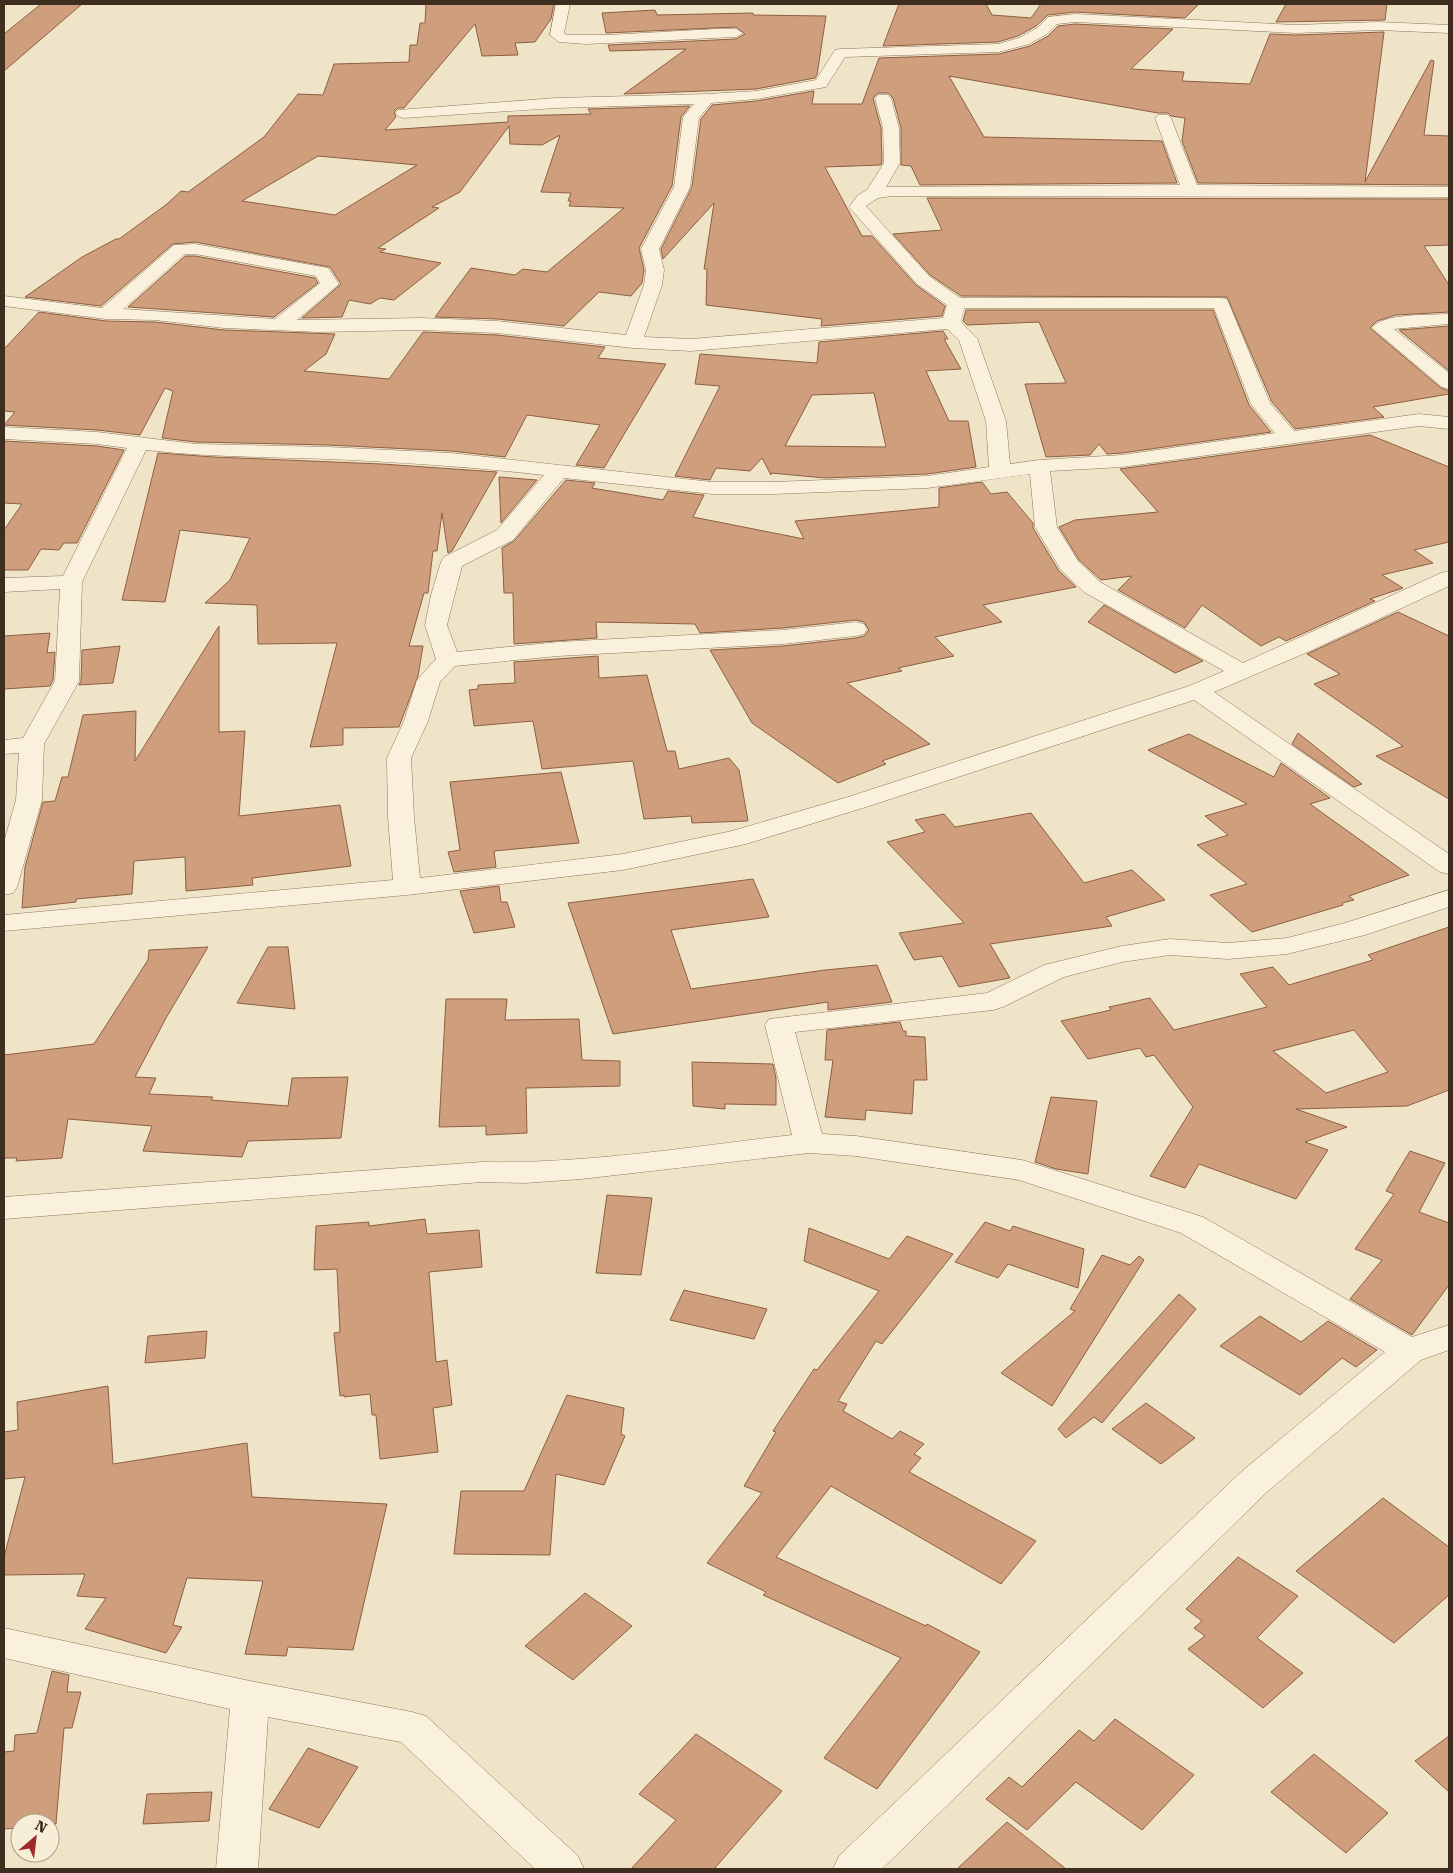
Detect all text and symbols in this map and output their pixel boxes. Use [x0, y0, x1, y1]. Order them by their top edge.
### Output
north arrow [10, 1813, 60, 1863]
text: N [33, 1817, 50, 1836]

